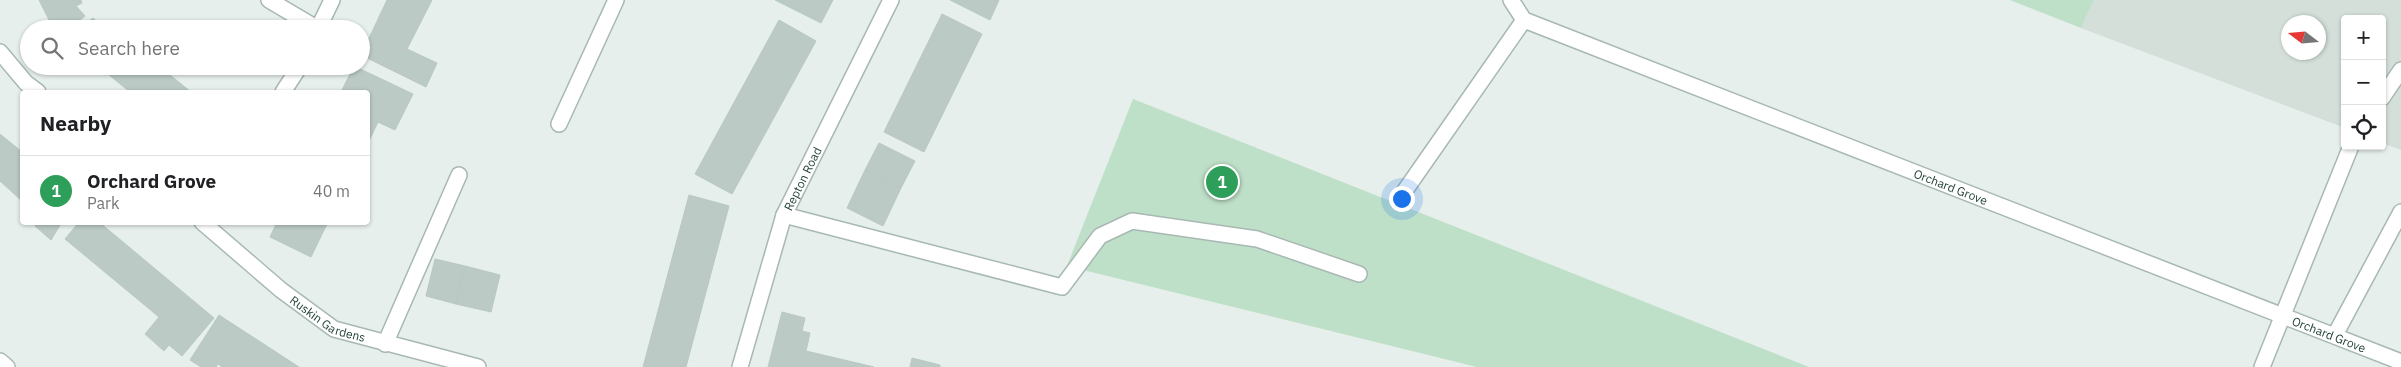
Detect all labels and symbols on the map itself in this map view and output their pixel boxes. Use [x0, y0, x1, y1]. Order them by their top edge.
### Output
north arrow [2281, 15, 2326, 60]
street label: Repton Road [780, 144, 824, 213]
pin: 1 [1206, 163, 1238, 201]
street label: Orchard Grove [1912, 165, 1990, 208]
your location [1389, 186, 1415, 212]
street label: Ruskin Gardens [287, 292, 367, 345]
street label: Orchard Grove [2290, 313, 2369, 355]

